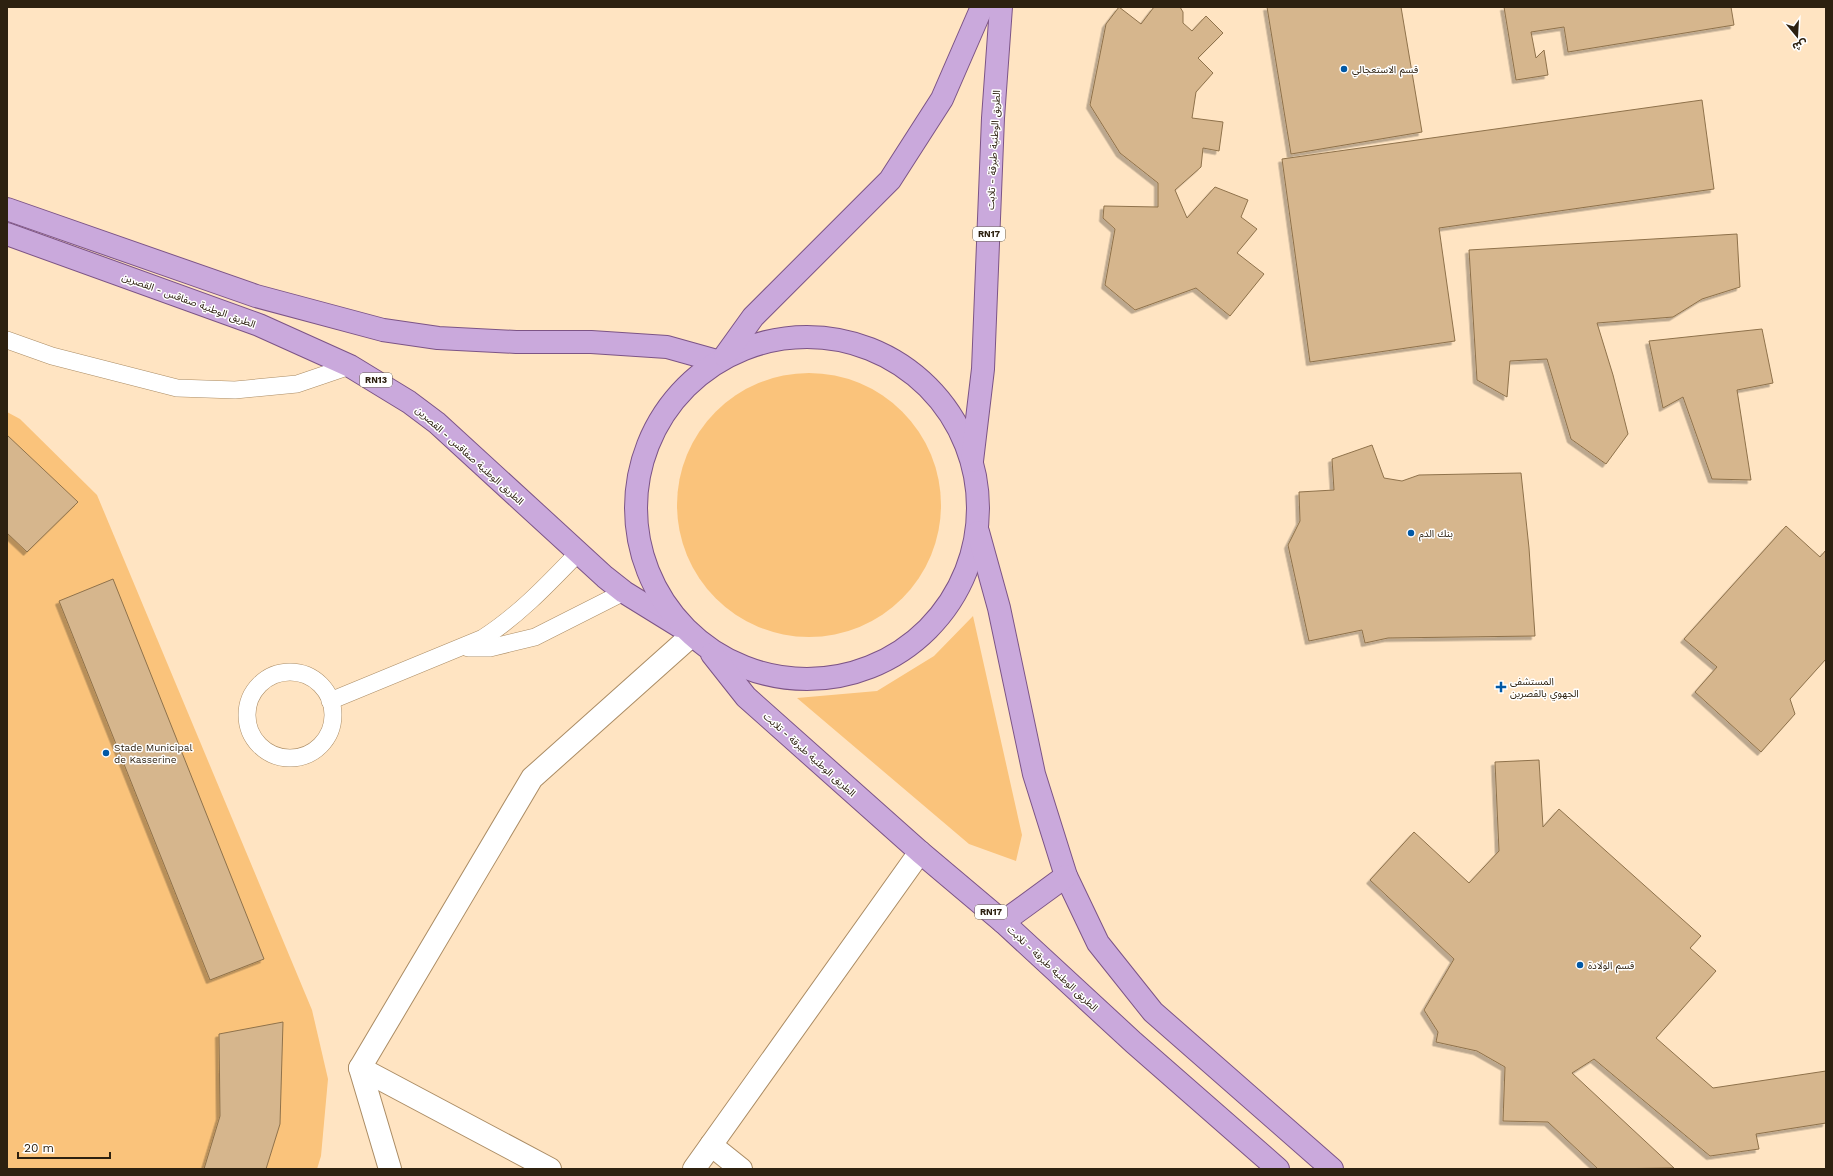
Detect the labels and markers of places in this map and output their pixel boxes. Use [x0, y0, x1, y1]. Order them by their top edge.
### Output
marker: قسم الاستعجالي [1339, 64, 1349, 74]
place label: قسم الاستعجالي [1352, 64, 1419, 77]
marker: بنك الدم [1406, 528, 1416, 538]
place label: بنك الدم [1419, 528, 1453, 542]
place label: المستشفى الجهوي بالقصرين [1510, 676, 1579, 701]
marker: المستشفى الجهوي بالقصرين [1495, 681, 1507, 693]
place label: Stade Municipal de Kasserine [114, 742, 192, 765]
marker: Stade Municipal de Kasserine [101, 748, 111, 758]
marker: قسم الولادة [1575, 960, 1585, 970]
place label: قسم الولادة [1588, 960, 1635, 973]

